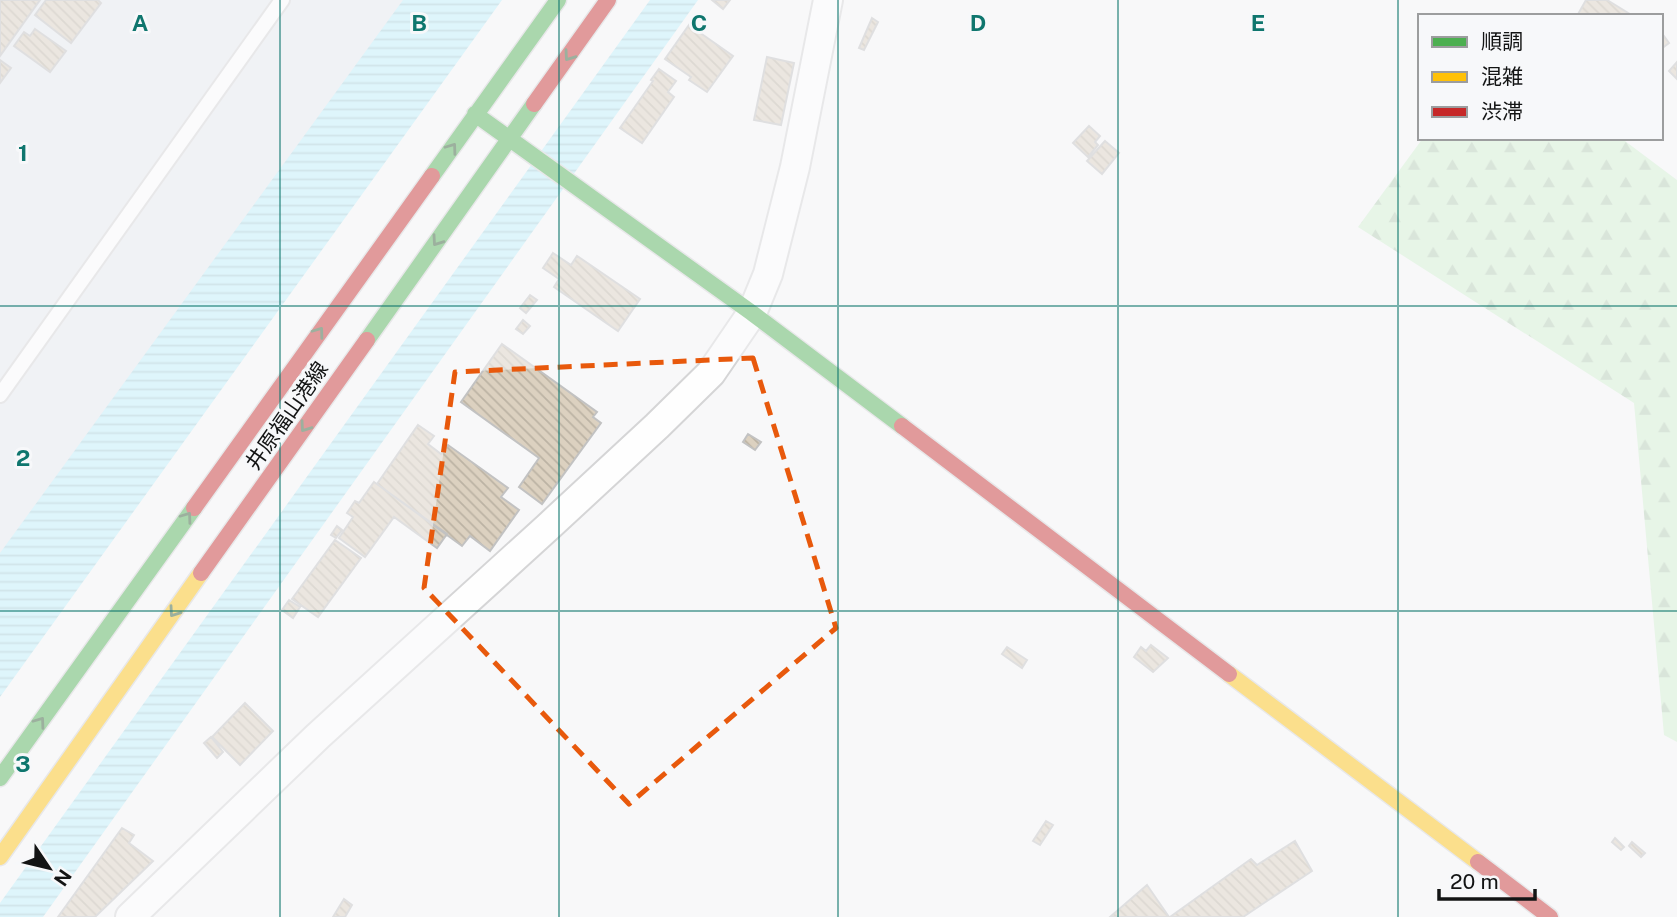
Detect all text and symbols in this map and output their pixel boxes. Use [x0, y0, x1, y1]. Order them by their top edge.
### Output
text: A [132, 9, 149, 36]
text: B [411, 9, 427, 36]
text: C [691, 9, 707, 36]
text: D [970, 9, 986, 36]
text: E [1251, 9, 1265, 36]
legend [1418, 14, 1663, 140]
text: 順調 [1481, 29, 1523, 54]
one-way arrow [565, 48, 577, 61]
text: 混雑 [1481, 64, 1523, 89]
text: 渋滞 [1481, 99, 1523, 124]
text: 1 [18, 139, 28, 166]
one-way arrow [444, 143, 456, 156]
one-way arrow [433, 233, 445, 246]
one-way arrow [311, 328, 323, 340]
street label: 井原福山港線 [240, 357, 333, 474]
one-way arrow [301, 419, 313, 432]
text: 2 [16, 444, 30, 471]
one-way arrow [178, 512, 191, 525]
one-way arrow [169, 604, 182, 617]
one-way arrow [32, 717, 44, 730]
text: 3 [15, 750, 31, 777]
north arrow [14, 833, 84, 903]
scale bar [1439, 858, 1535, 902]
text: N [50, 865, 76, 890]
text: 20 m [1450, 869, 1499, 894]

